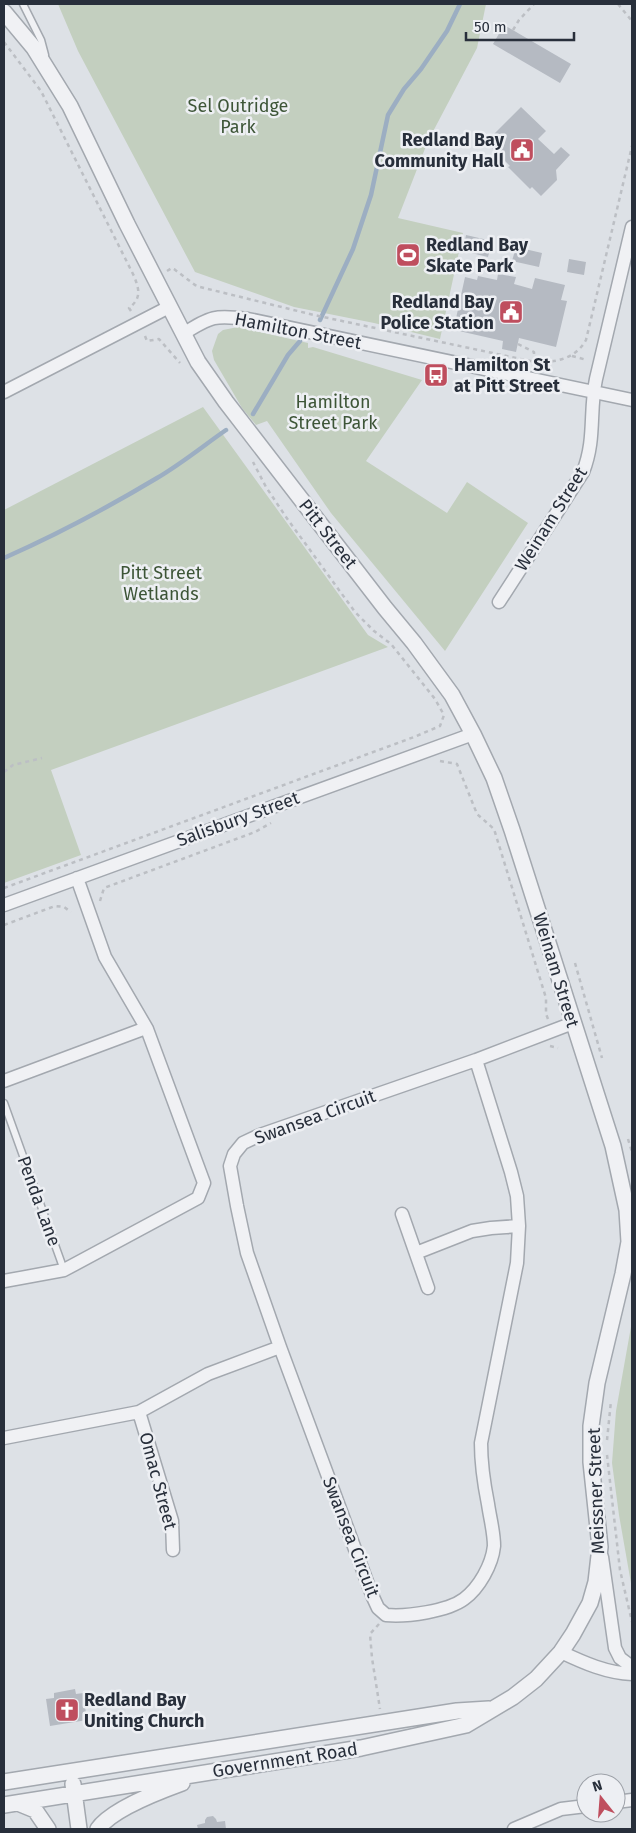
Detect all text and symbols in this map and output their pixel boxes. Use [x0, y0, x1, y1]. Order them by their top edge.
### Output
scale bar [466, 10, 574, 42]
text: 50 m [474, 18, 507, 36]
park label: Sel Outridge Park [188, 95, 288, 138]
place label: Redland Bay Community Hall [375, 129, 505, 172]
public building icon: Redland Bay Community Hall [509, 137, 535, 163]
place label: Redland Bay Skate Park [426, 234, 529, 277]
sports icon: Redland Bay Skate Park [395, 242, 421, 268]
place label: Redland Bay Police Station [381, 291, 495, 334]
public building icon: Redland Bay Police Station [498, 299, 524, 325]
street label: Hamilton Street [233, 308, 364, 354]
place label: Hamilton St at Pitt Street [454, 354, 561, 397]
bus stop icon: Hamilton St at Pitt Street [423, 362, 449, 388]
park label: Hamilton Street Park [288, 391, 378, 434]
street label: Weinam Street [510, 462, 592, 575]
street label: Pitt Street [294, 495, 362, 574]
park label: Pitt Street Wetlands [120, 562, 203, 605]
street label: Salisbury Street [174, 786, 303, 851]
street label: Weinam Street [528, 910, 584, 1031]
street label: Swansea Circuit [251, 1085, 379, 1149]
street label: Penda Lane [12, 1153, 66, 1249]
street label: Meissner Street [583, 1427, 609, 1555]
street label: Omac Street [134, 1430, 182, 1533]
street label: Swansea Circuit [318, 1474, 384, 1601]
place label: Redland Bay Uniting Church [84, 1689, 204, 1732]
church icon: Redland Bay Uniting Church [54, 1697, 80, 1723]
street label: Government Road [211, 1738, 359, 1782]
north arrow [576, 1773, 626, 1823]
text: N [590, 1777, 604, 1796]

